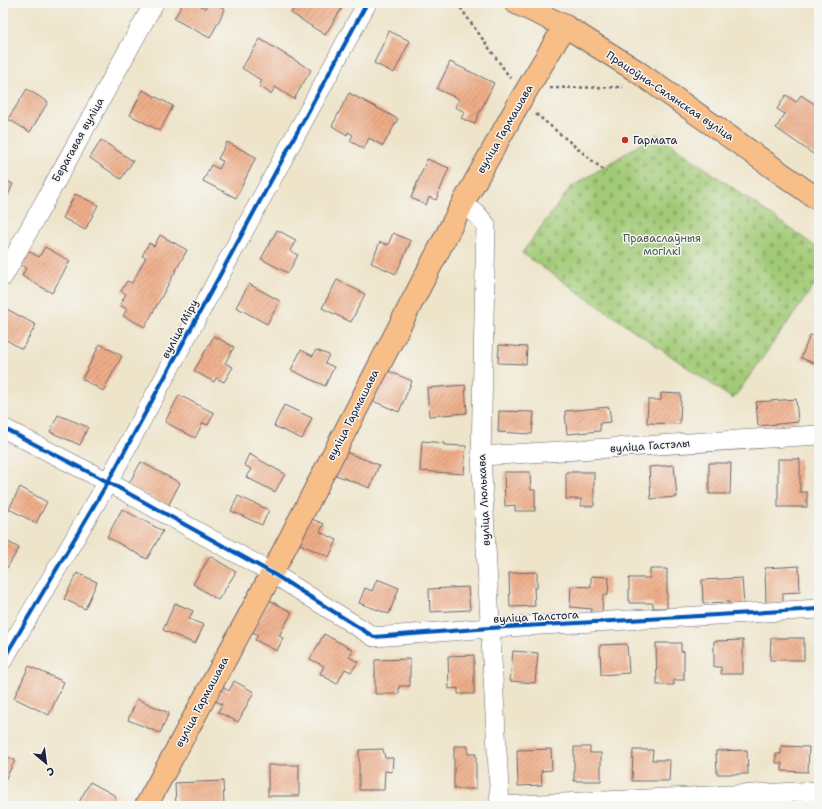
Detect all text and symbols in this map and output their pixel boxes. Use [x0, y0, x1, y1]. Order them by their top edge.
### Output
street label: Працоўна-Сялянская вуліца [603, 48, 737, 145]
street label: вуліца Гармашава [473, 82, 537, 176]
street label: Берагавая вуліца [48, 95, 108, 185]
place label: Гармата [633, 133, 677, 148]
marker: Гармата [620, 135, 630, 145]
park label: Праваслаўныя могілкі [623, 231, 701, 259]
street label: вуліца Міру [158, 297, 202, 361]
street label: вуліца Гармашава [324, 367, 383, 463]
street label: вуліца Гастэлы [609, 436, 691, 456]
street label: вуліца Люлькава [474, 454, 494, 546]
street label: вуліца Талстога [493, 607, 579, 627]
street label: вуліца Гармашава [172, 654, 232, 750]
north arrow [26, 743, 66, 783]
text: С [44, 763, 57, 780]

